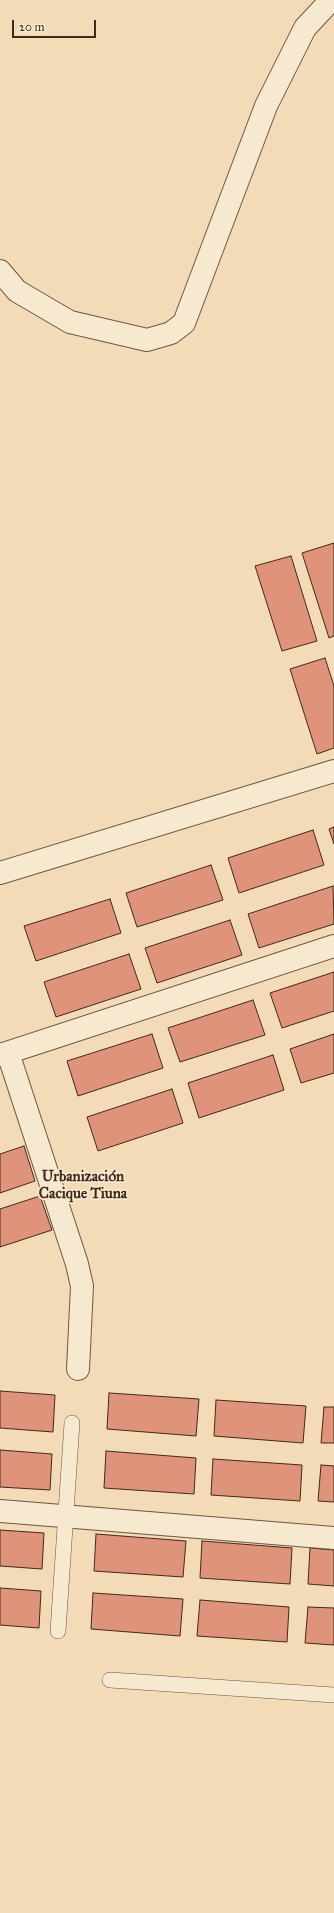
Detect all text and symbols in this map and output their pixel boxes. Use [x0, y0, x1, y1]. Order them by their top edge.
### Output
scale bar [14, 12, 98, 38]
text: 20 m [19, 20, 45, 34]
district label: Urbanización Cacique Tiuna [39, 1168, 127, 1203]

